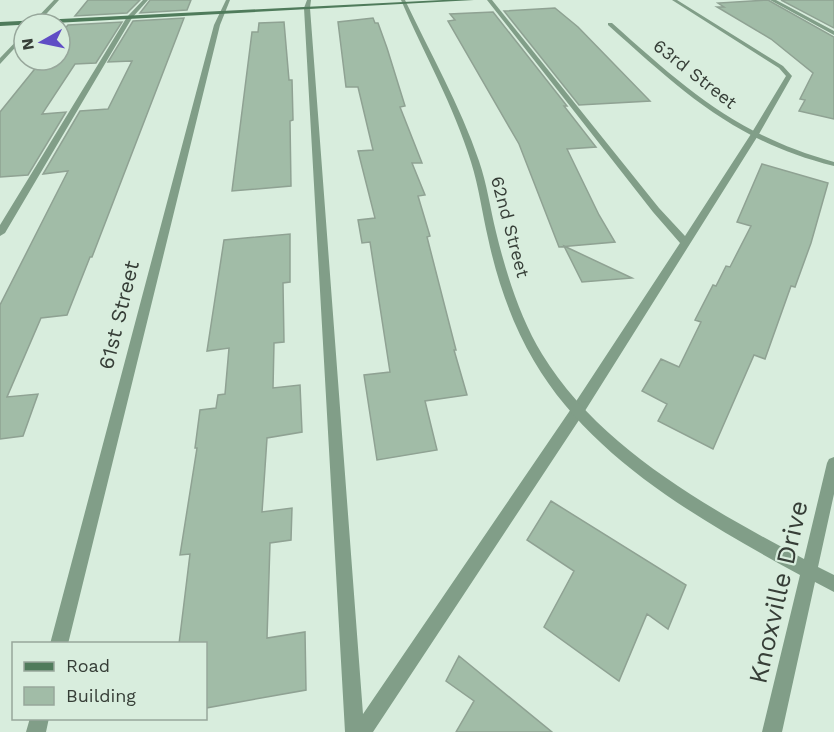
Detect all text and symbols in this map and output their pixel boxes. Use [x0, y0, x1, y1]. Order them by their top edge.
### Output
north arrow [12, 12, 72, 72]
street label: 63rd Street [649, 35, 742, 113]
text: N [17, 37, 38, 52]
street label: 62nd Street [487, 174, 534, 280]
street label: 61st Street [93, 258, 144, 372]
street label: Knoxville Drive [742, 498, 814, 686]
legend [12, 642, 207, 720]
text: Road [66, 655, 110, 676]
text: Building [66, 685, 136, 706]

